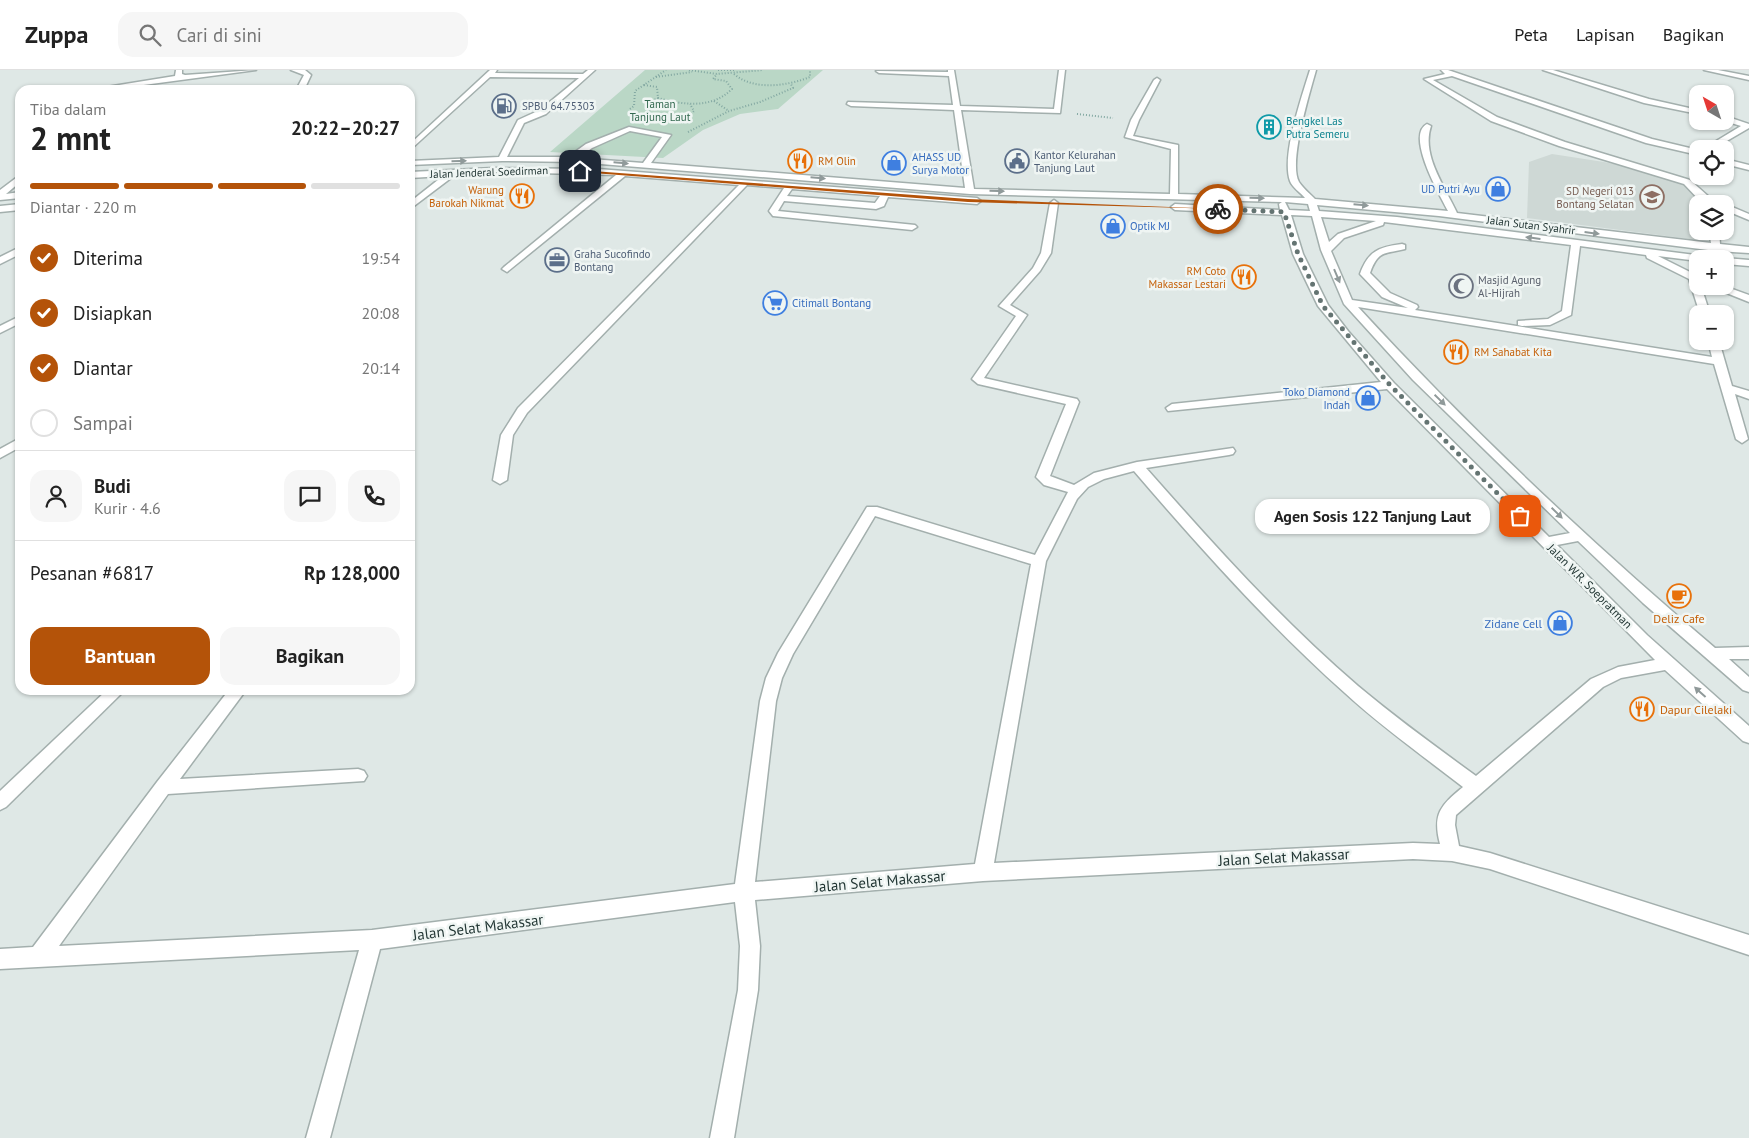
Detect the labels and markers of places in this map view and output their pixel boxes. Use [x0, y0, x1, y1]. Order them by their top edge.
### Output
fuel station icon: SPBU 64.75303 [491, 93, 517, 119]
place label: SPBU 64.75303 [522, 99, 595, 113]
building icon: Bengkel Las Putra Semeru [1256, 114, 1282, 140]
place label: Bengkel Las Putra Semeru [1286, 114, 1349, 141]
restaurant icon: RM Olin [787, 148, 813, 174]
public building icon: Kantor Kelurahan Tanjung Laut [1004, 148, 1030, 174]
place label: Kantor Kelurahan Tanjung Laut [1034, 148, 1116, 175]
pin [559, 150, 601, 192]
shop icon: AHASS UD Surya Motor [881, 150, 907, 176]
place label: AHASS UD Surya Motor [912, 150, 969, 177]
place label: RM Olin [818, 154, 856, 168]
shop icon: UD Putri Ayu [1485, 176, 1511, 202]
place label: UD Putri Ayu [1421, 182, 1480, 196]
place label: Warung Barokah Nikmat [429, 183, 504, 210]
restaurant icon: Warung Barokah Nikmat [509, 183, 535, 209]
place label: SD Negeri 013 Bontang Selatan [1556, 184, 1634, 211]
school or university icon: SD Negeri 013 Bontang Selatan [1639, 184, 1665, 210]
shop icon: Optik MJ [1100, 213, 1126, 239]
place label: Optik MJ [1130, 219, 1170, 233]
office icon: Graha Sucofindo Bontang [544, 247, 570, 273]
place label: Graha Sucofindo Bontang [574, 247, 651, 274]
place label: RM Coto Makassar Lestari [1149, 264, 1226, 291]
restaurant icon: RM Coto Makassar Lestari [1231, 264, 1257, 290]
mosque icon: Masjid Agung Al-Hijrah [1448, 273, 1474, 299]
place label: Masjid Agung Al-Hijrah [1478, 273, 1541, 300]
supermarket icon: Citimall Bontang [762, 290, 788, 316]
place label: Citimall Bontang [792, 296, 871, 310]
restaurant icon: RM Sahabat Kita [1443, 339, 1469, 365]
place label: RM Sahabat Kita [1474, 345, 1552, 359]
place label: Toko Diamond Indah [1283, 385, 1350, 412]
shop icon: Toko Diamond Indah [1355, 385, 1381, 411]
pin [1499, 495, 1541, 537]
callout: Agen Sosis 122 Tanjung Laut [1255, 498, 1490, 534]
cafe icon: Deliz Cafe [1666, 583, 1692, 609]
shop icon: Zidane Cell [1547, 610, 1573, 636]
place label: Deliz Cafe [1653, 611, 1705, 626]
place label: Zidane Cell [1484, 616, 1542, 631]
restaurant icon: Dapur Cilelaki [1629, 696, 1655, 722]
place label: Dapur Cilelaki [1660, 702, 1732, 717]

